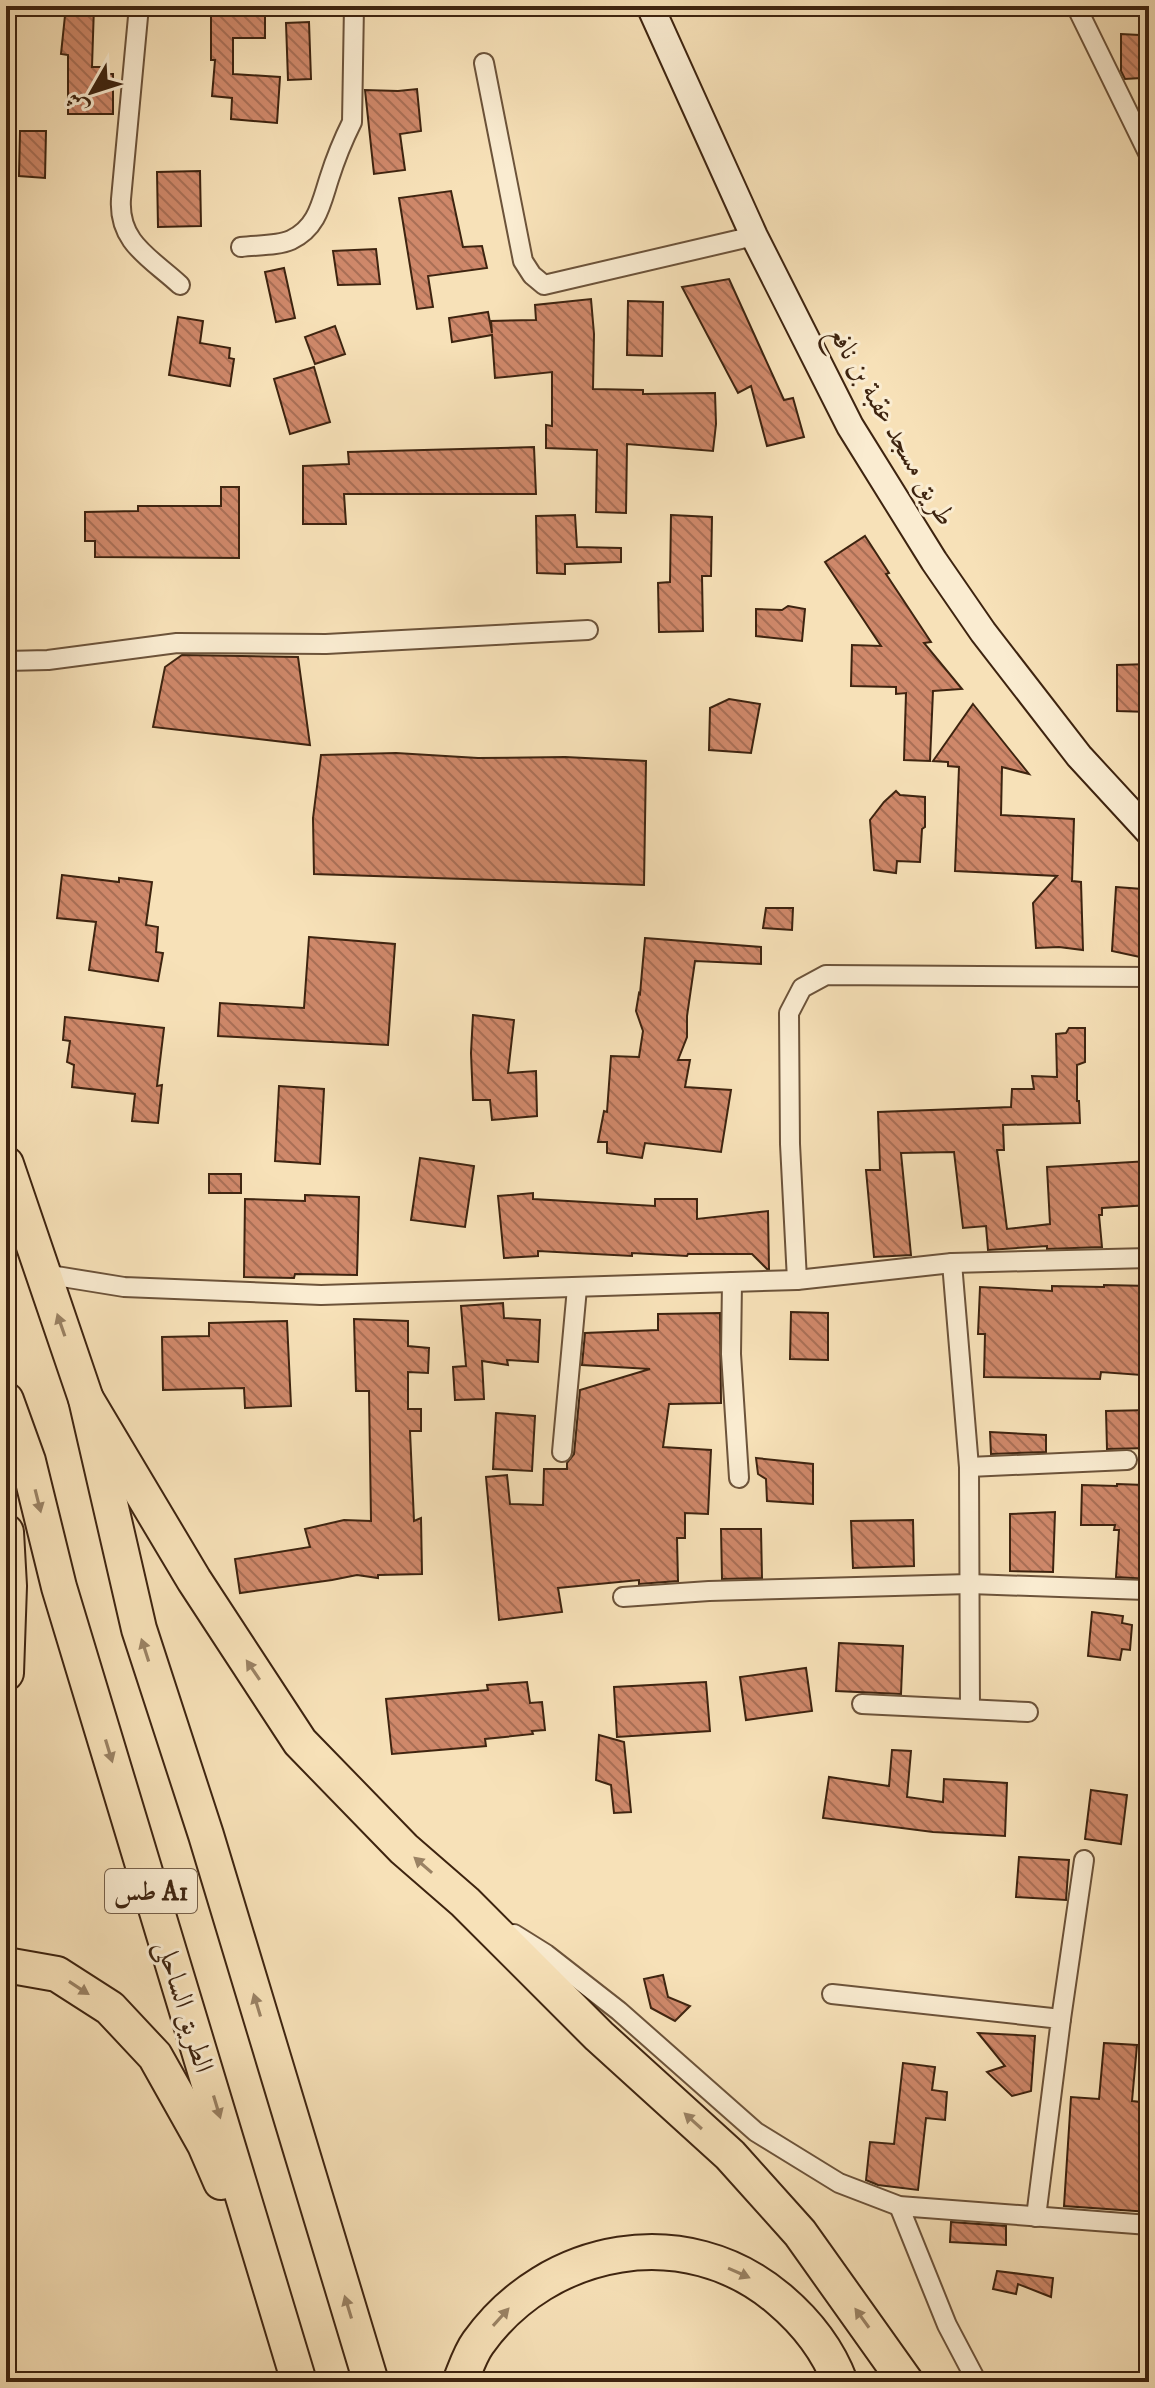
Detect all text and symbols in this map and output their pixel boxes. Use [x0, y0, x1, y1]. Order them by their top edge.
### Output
north arrow [52, 52, 132, 132]
text: ش [60, 87, 95, 121]
street label: طريق مسجد عقبة بن نافع [814, 319, 963, 536]
one-way arrow [54, 1312, 66, 1336]
one-way arrow [32, 1489, 44, 1514]
one-way arrow [139, 1638, 151, 1662]
one-way arrow [245, 1660, 260, 1681]
one-way arrow [103, 1740, 116, 1764]
one-way arrow [413, 1857, 432, 1875]
road number: طس A1 [105, 1869, 197, 1913]
street label: الطريق الساحلى [146, 1936, 221, 2077]
one-way arrow [68, 1981, 90, 1995]
one-way arrow [250, 1992, 263, 2016]
one-way arrow [211, 2096, 224, 2120]
one-way arrow [683, 2113, 702, 2131]
one-way arrow [728, 2266, 751, 2279]
one-way arrow [341, 2295, 354, 2319]
one-way arrow [492, 2308, 510, 2327]
one-way arrow [854, 2308, 870, 2328]

